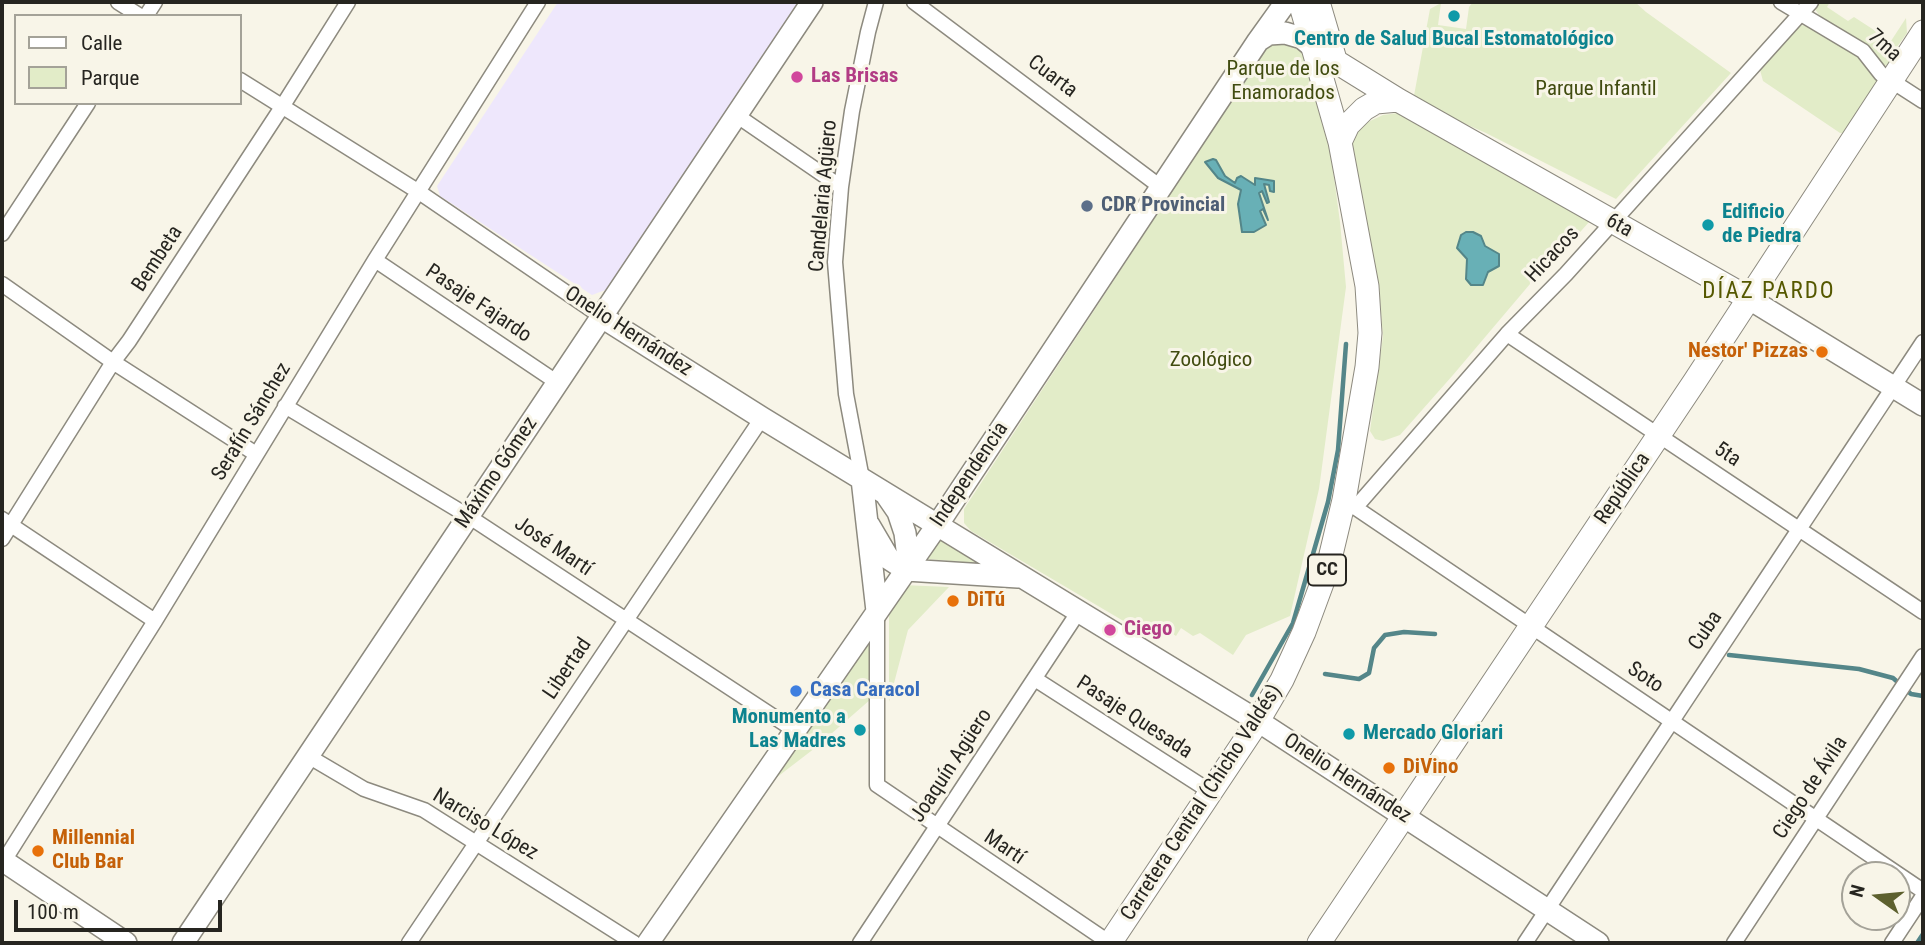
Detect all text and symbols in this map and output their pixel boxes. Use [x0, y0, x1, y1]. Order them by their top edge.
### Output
marker: Centro de Salud Bucal Estomatológico [1446, 8, 1462, 24]
legend [14, 14, 242, 105]
street label: 7ma [1862, 25, 1906, 67]
place label: Centro de Salud Bucal Estomatológico [1294, 27, 1614, 53]
text: Calle [81, 31, 122, 55]
street label: Cuarta [1022, 50, 1082, 104]
park label: Parque de los Enamorados [1226, 57, 1340, 107]
place label: Las Brisas [811, 64, 898, 90]
text: Parque [81, 66, 139, 90]
marker: Las Brisas [789, 69, 805, 85]
park label: Parque Infantil [1535, 77, 1657, 103]
street label: Candelaria Agüero [805, 119, 843, 273]
place label: CDR Provincial [1101, 193, 1225, 219]
marker: CDR Provincial [1079, 198, 1095, 214]
place label: Edificio de Piedra [1722, 200, 1802, 250]
street label: 6ta [1601, 209, 1637, 243]
marker: Edificio de Piedra [1700, 217, 1716, 233]
street label: Bembeta [127, 221, 189, 297]
street label: Hicacos [1521, 222, 1585, 288]
street label: Pasaje Fajardo [420, 259, 536, 349]
district label: DÍAZ PARDO [1704, 278, 1834, 306]
street label: Onelio Hernández [560, 281, 696, 383]
place label: Nestor' Pizzas [1688, 339, 1808, 365]
marker: Nestor' Pizzas [1814, 344, 1830, 360]
park label: Zoológico [1170, 348, 1252, 374]
street label: Serafín Sánchez [207, 358, 297, 486]
street label: Máximo Gómez [450, 413, 544, 533]
street label: Independencia [926, 418, 1014, 532]
street label: 5ta [1709, 437, 1745, 473]
street label: República [1590, 448, 1656, 530]
street label: José Martí [509, 512, 597, 582]
road number: CC [1308, 554, 1346, 586]
place label: DiTú [967, 588, 1005, 614]
marker: DiTú [945, 593, 961, 609]
street label: Cuba [1684, 606, 1728, 656]
place label: Ciego [1124, 617, 1172, 643]
marker: Ciego [1102, 622, 1118, 638]
street label: Libertad [538, 634, 598, 704]
street label: Soto [1622, 657, 1668, 699]
street label: Pasaje Quesada [1071, 671, 1197, 765]
place label: Casa Caracol [810, 678, 920, 704]
street label: Carretera Central (Chicho Valdés) [1116, 680, 1288, 926]
marker: Casa Caracol [788, 683, 804, 699]
street label: Joaquín Agüero [906, 704, 998, 828]
place label: Monumento a Las Madres [732, 705, 846, 755]
place label: Mercado Gloriari [1363, 721, 1503, 747]
marker: Monumento a Las Madres [852, 722, 868, 738]
marker: Mercado Gloriari [1341, 726, 1357, 742]
street label: Onelio Hernández [1279, 728, 1415, 830]
street label: Ciego de Ávila [1768, 732, 1854, 844]
place label: DiVino [1403, 755, 1458, 781]
marker: DiVino [1381, 760, 1397, 776]
street label: Narciso López [428, 784, 542, 866]
street label: Martí [979, 825, 1029, 871]
place label: Millennial Club Bar [52, 826, 135, 876]
marker: Millennial Club Bar [30, 843, 46, 859]
north arrow [1841, 861, 1911, 931]
text: N [1845, 882, 1870, 900]
scale bar [18, 886, 226, 930]
text: 100 m [27, 900, 79, 924]

